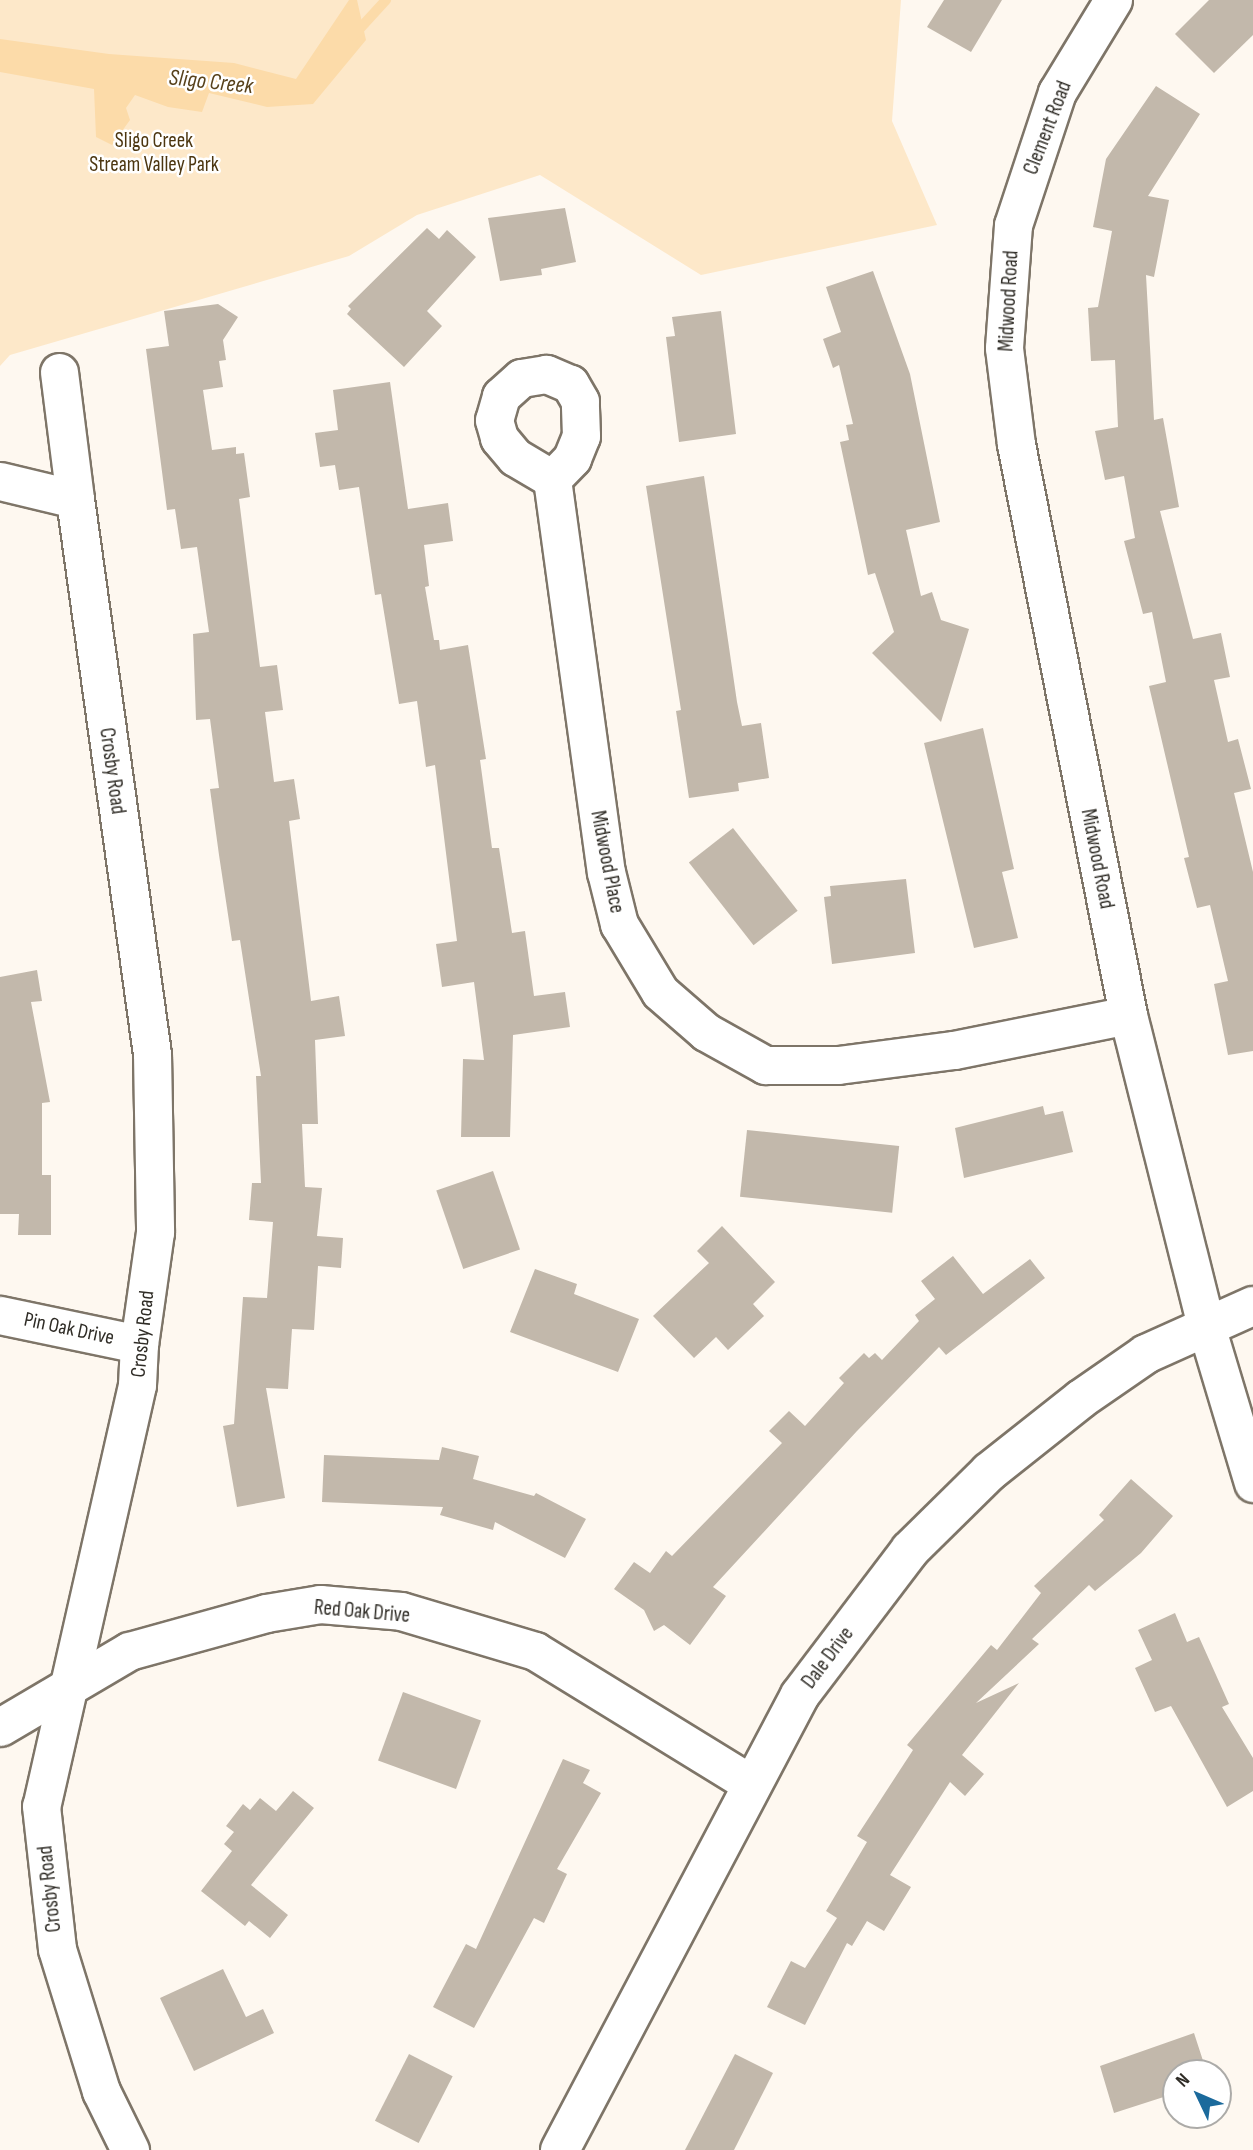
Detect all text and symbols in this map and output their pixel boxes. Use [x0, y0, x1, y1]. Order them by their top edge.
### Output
water label: Sligo Creek [168, 64, 254, 100]
street label: Clement Road [1019, 78, 1077, 178]
park label: Sligo Creek Stream Valley Park [89, 128, 219, 178]
street label: Midwood Road [994, 250, 1024, 352]
street label: Crosby Road [93, 726, 131, 816]
street label: Midwood Road [1075, 807, 1119, 911]
street label: Midwood Place [585, 809, 629, 915]
street label: Crosby Road [126, 1289, 160, 1379]
street label: Pin Oak Drive [22, 1307, 116, 1351]
street label: Red Oak Drive [313, 1595, 411, 1629]
street label: Dale Drive [797, 1622, 859, 1694]
street label: Crosby Road [33, 1844, 67, 1934]
north arrow [1162, 2059, 1232, 2129]
text: N [1171, 2069, 1195, 2092]

